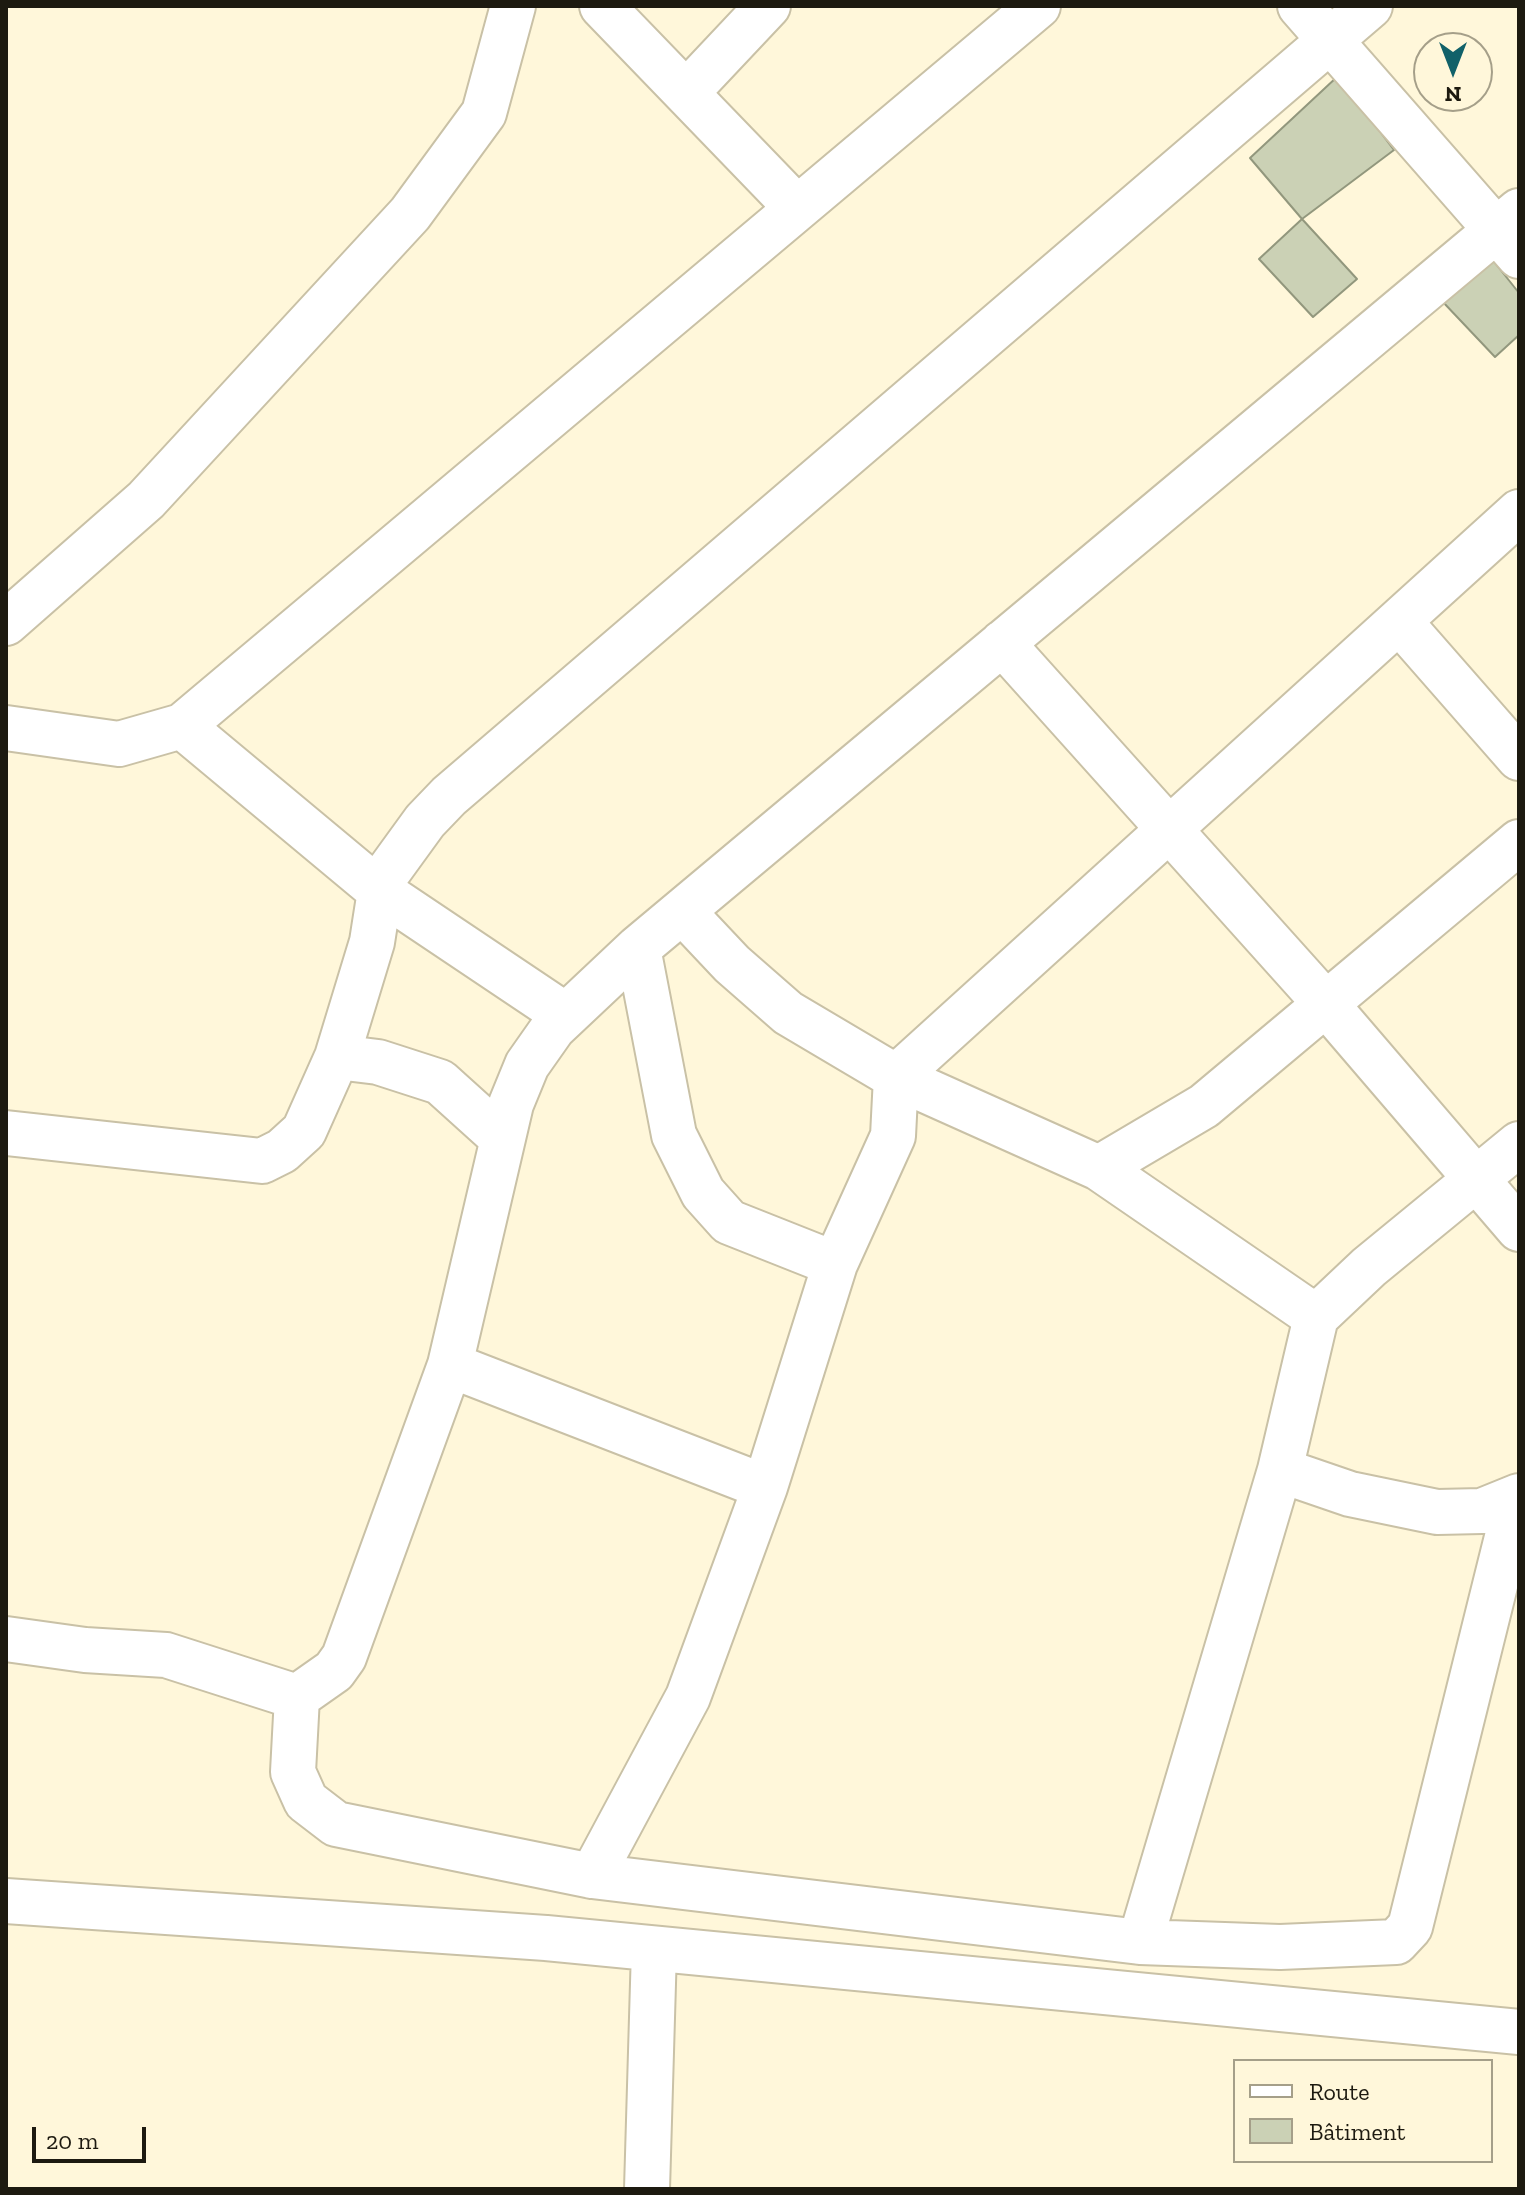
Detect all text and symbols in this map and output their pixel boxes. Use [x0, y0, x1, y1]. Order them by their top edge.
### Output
north arrow [1413, 32, 1493, 112]
text: N [1445, 81, 1461, 108]
legend [1233, 2059, 1493, 2163]
text: Route [1309, 2077, 1369, 2106]
scale bar [36, 2111, 150, 2161]
text: Bâtiment [1309, 2117, 1405, 2146]
text: 20 m [46, 2126, 98, 2155]

